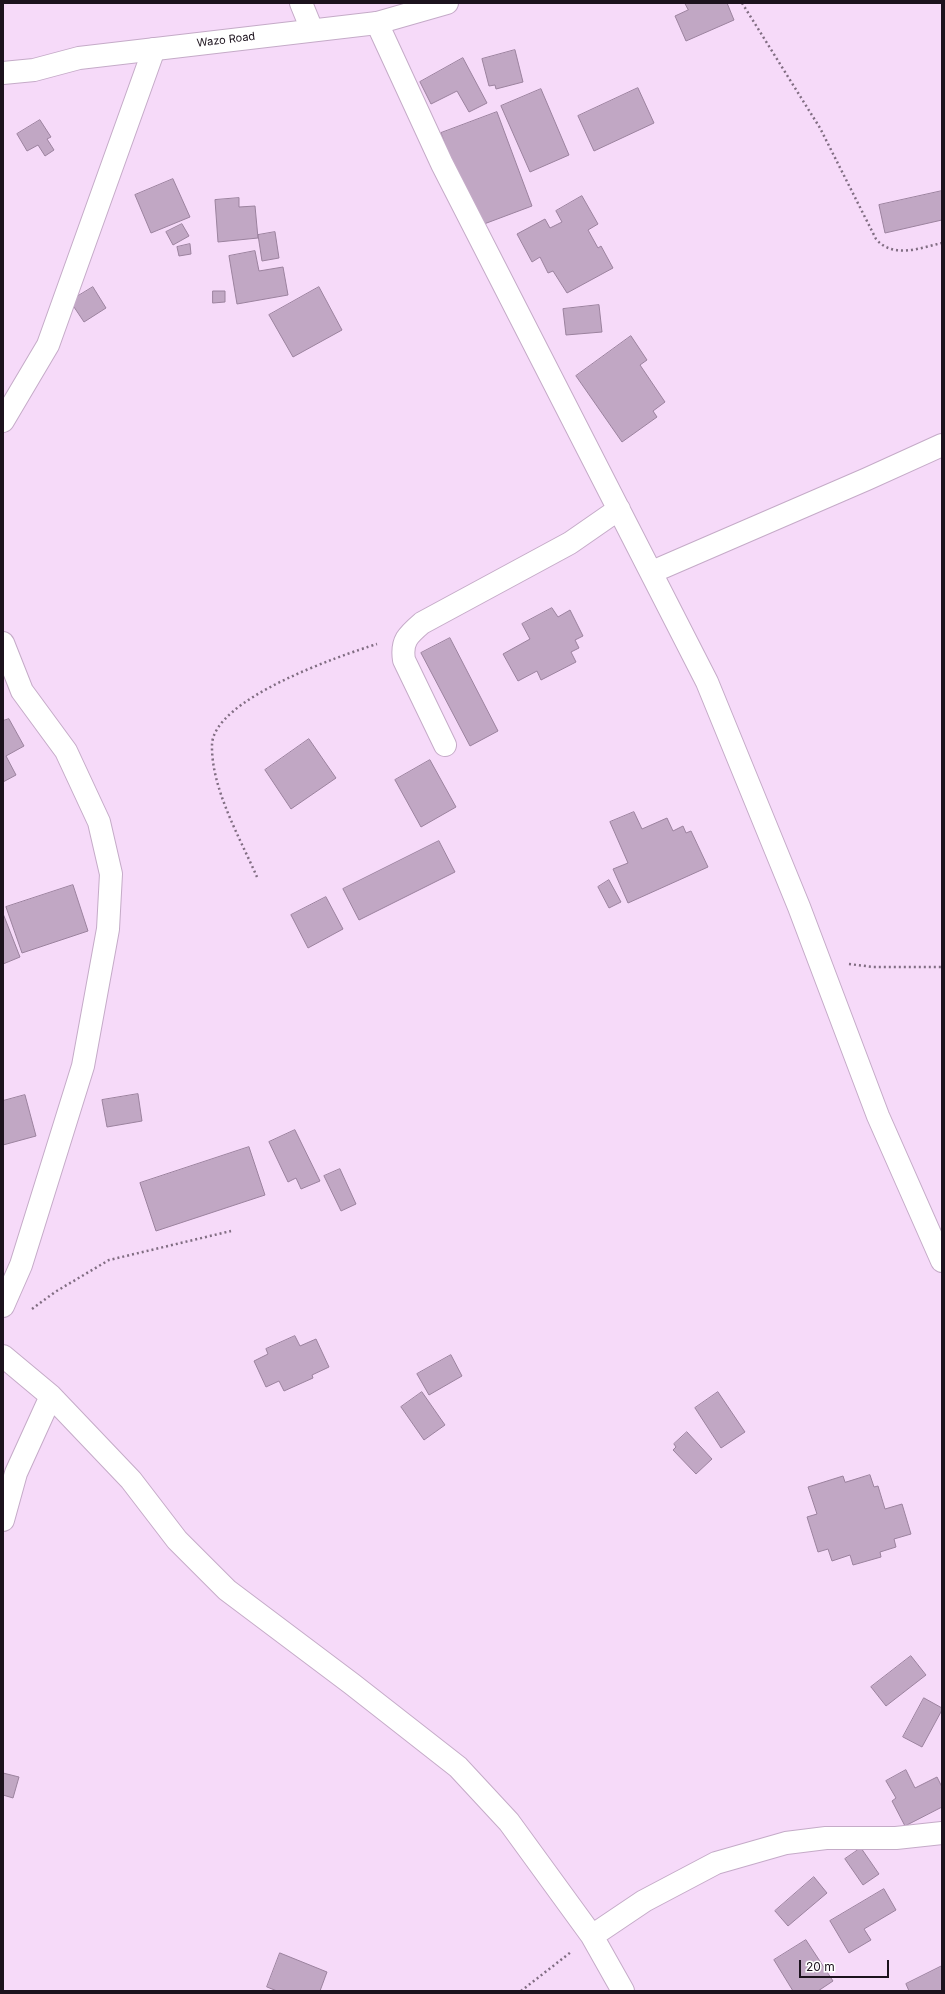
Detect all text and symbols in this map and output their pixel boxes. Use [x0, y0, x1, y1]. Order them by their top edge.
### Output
street label: Wazo Road [196, 30, 256, 50]
scale bar [801, 1952, 891, 1978]
text: 20 m [806, 1959, 835, 1974]

